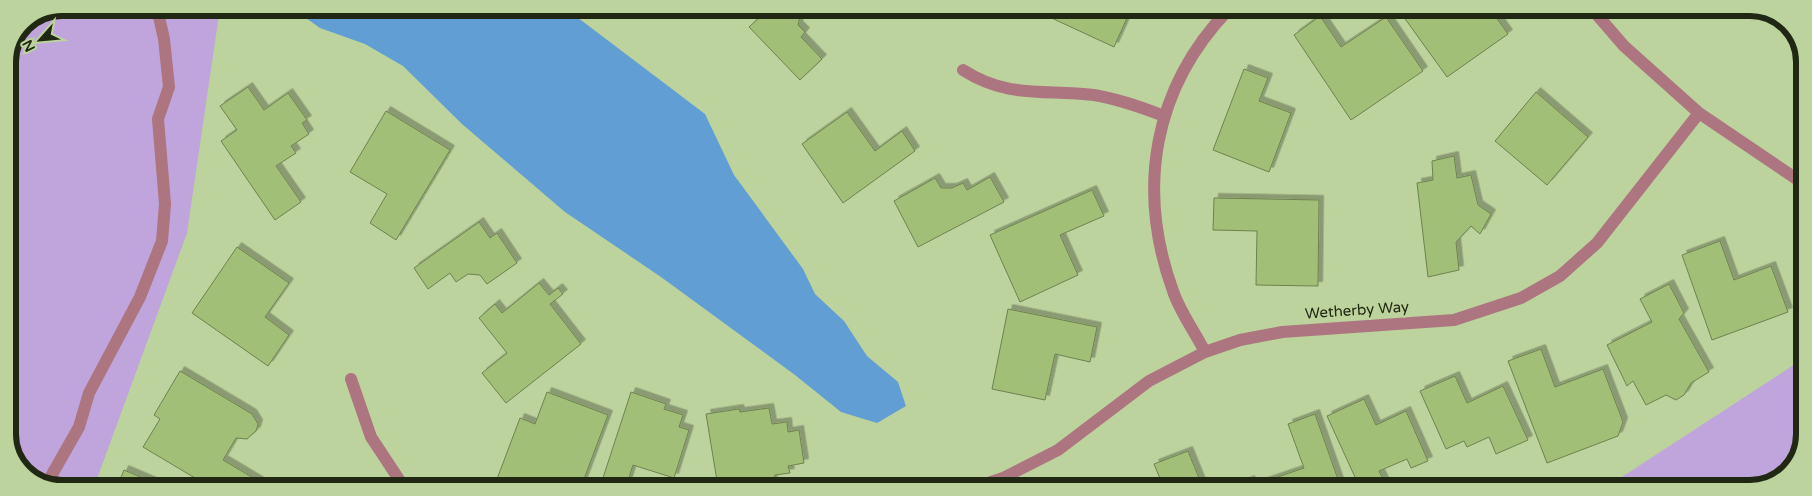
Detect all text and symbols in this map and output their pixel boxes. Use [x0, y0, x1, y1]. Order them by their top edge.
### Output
north arrow [15, 15, 65, 65]
text: N [19, 37, 39, 55]
street label: Wetherby Way [1304, 297, 1410, 323]

